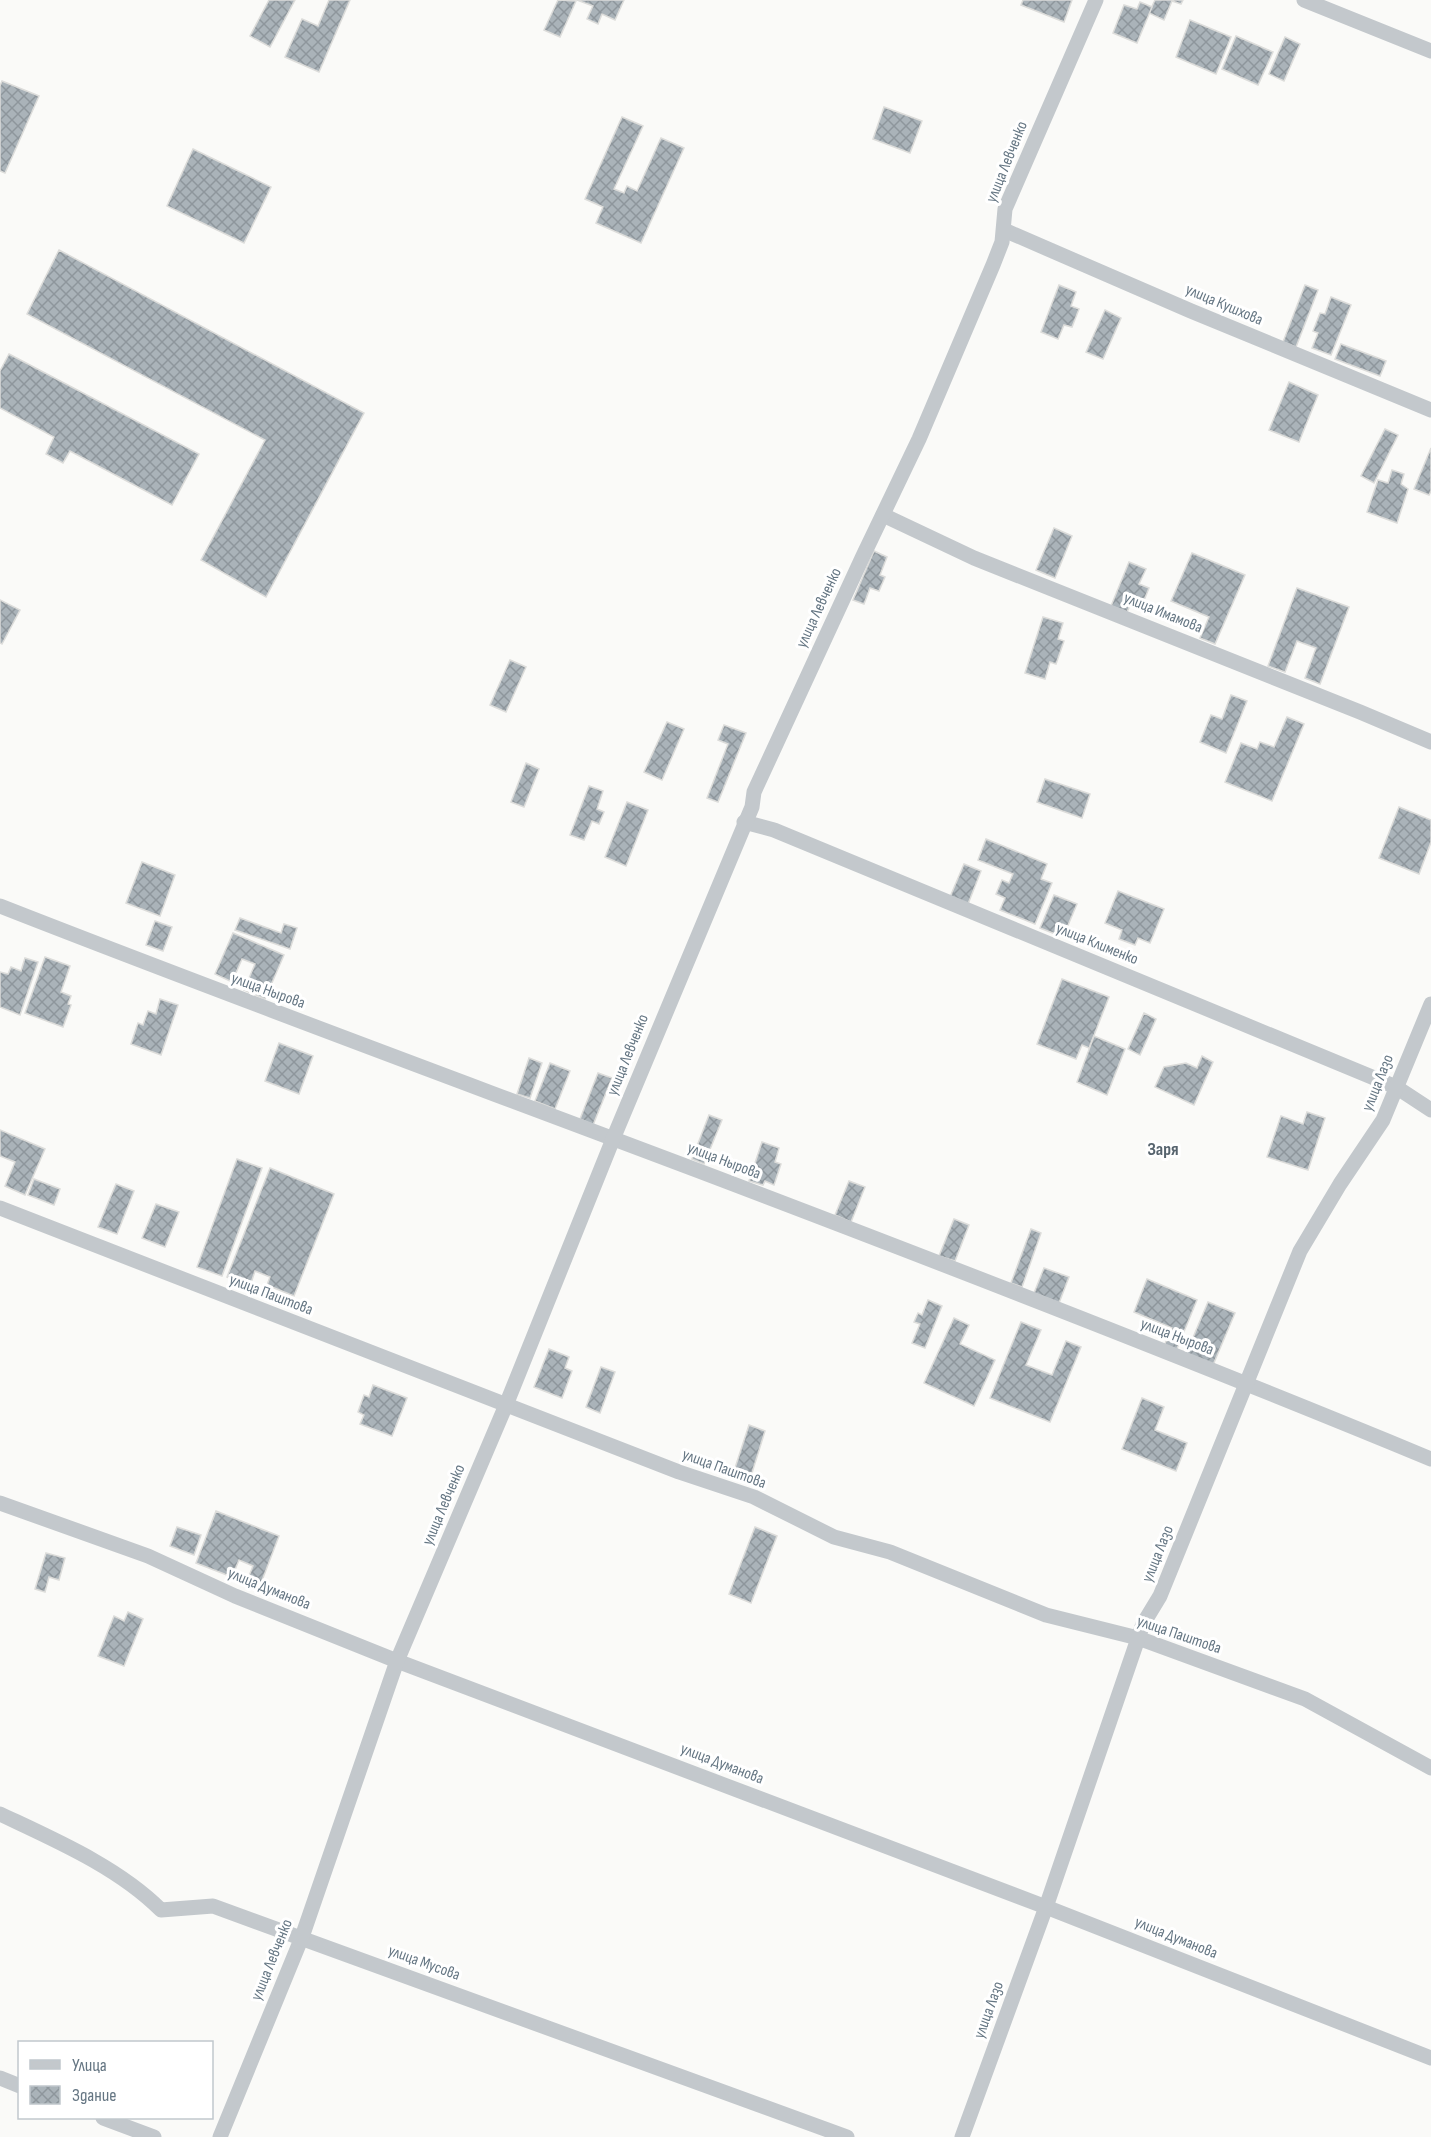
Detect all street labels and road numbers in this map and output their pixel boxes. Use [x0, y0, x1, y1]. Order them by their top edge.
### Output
street label: улица Левченко [982, 119, 1032, 205]
street label: улица Кушхова [1182, 280, 1266, 330]
street label: улица Левченко [792, 565, 846, 651]
street label: улица Имамова [1121, 589, 1205, 637]
street label: улица Клименко [1053, 919, 1141, 969]
street label: улица Нырова [229, 969, 307, 1013]
street label: улица Левченко [603, 1012, 653, 1098]
street label: улица Лазо [1358, 1052, 1398, 1114]
street label: улица Нырова [685, 1138, 763, 1184]
street label: улица Паштова [227, 1270, 315, 1320]
street label: улица Нырова [1138, 1314, 1216, 1360]
street label: улица Паштова [679, 1445, 769, 1493]
street label: улица Левченко [418, 1462, 470, 1548]
street label: улица Лазо [1138, 1523, 1178, 1585]
street label: улица Думанова [225, 1564, 313, 1614]
street label: улица Паштова [1134, 1612, 1224, 1658]
street label: улица Думанова [678, 1739, 766, 1789]
street label: улица Думанова [1132, 1913, 1220, 1963]
street label: улица Левченко [247, 1917, 297, 2003]
street label: улица Мусова [385, 1941, 463, 1985]
street label: улица Лазо [970, 1979, 1008, 2041]

